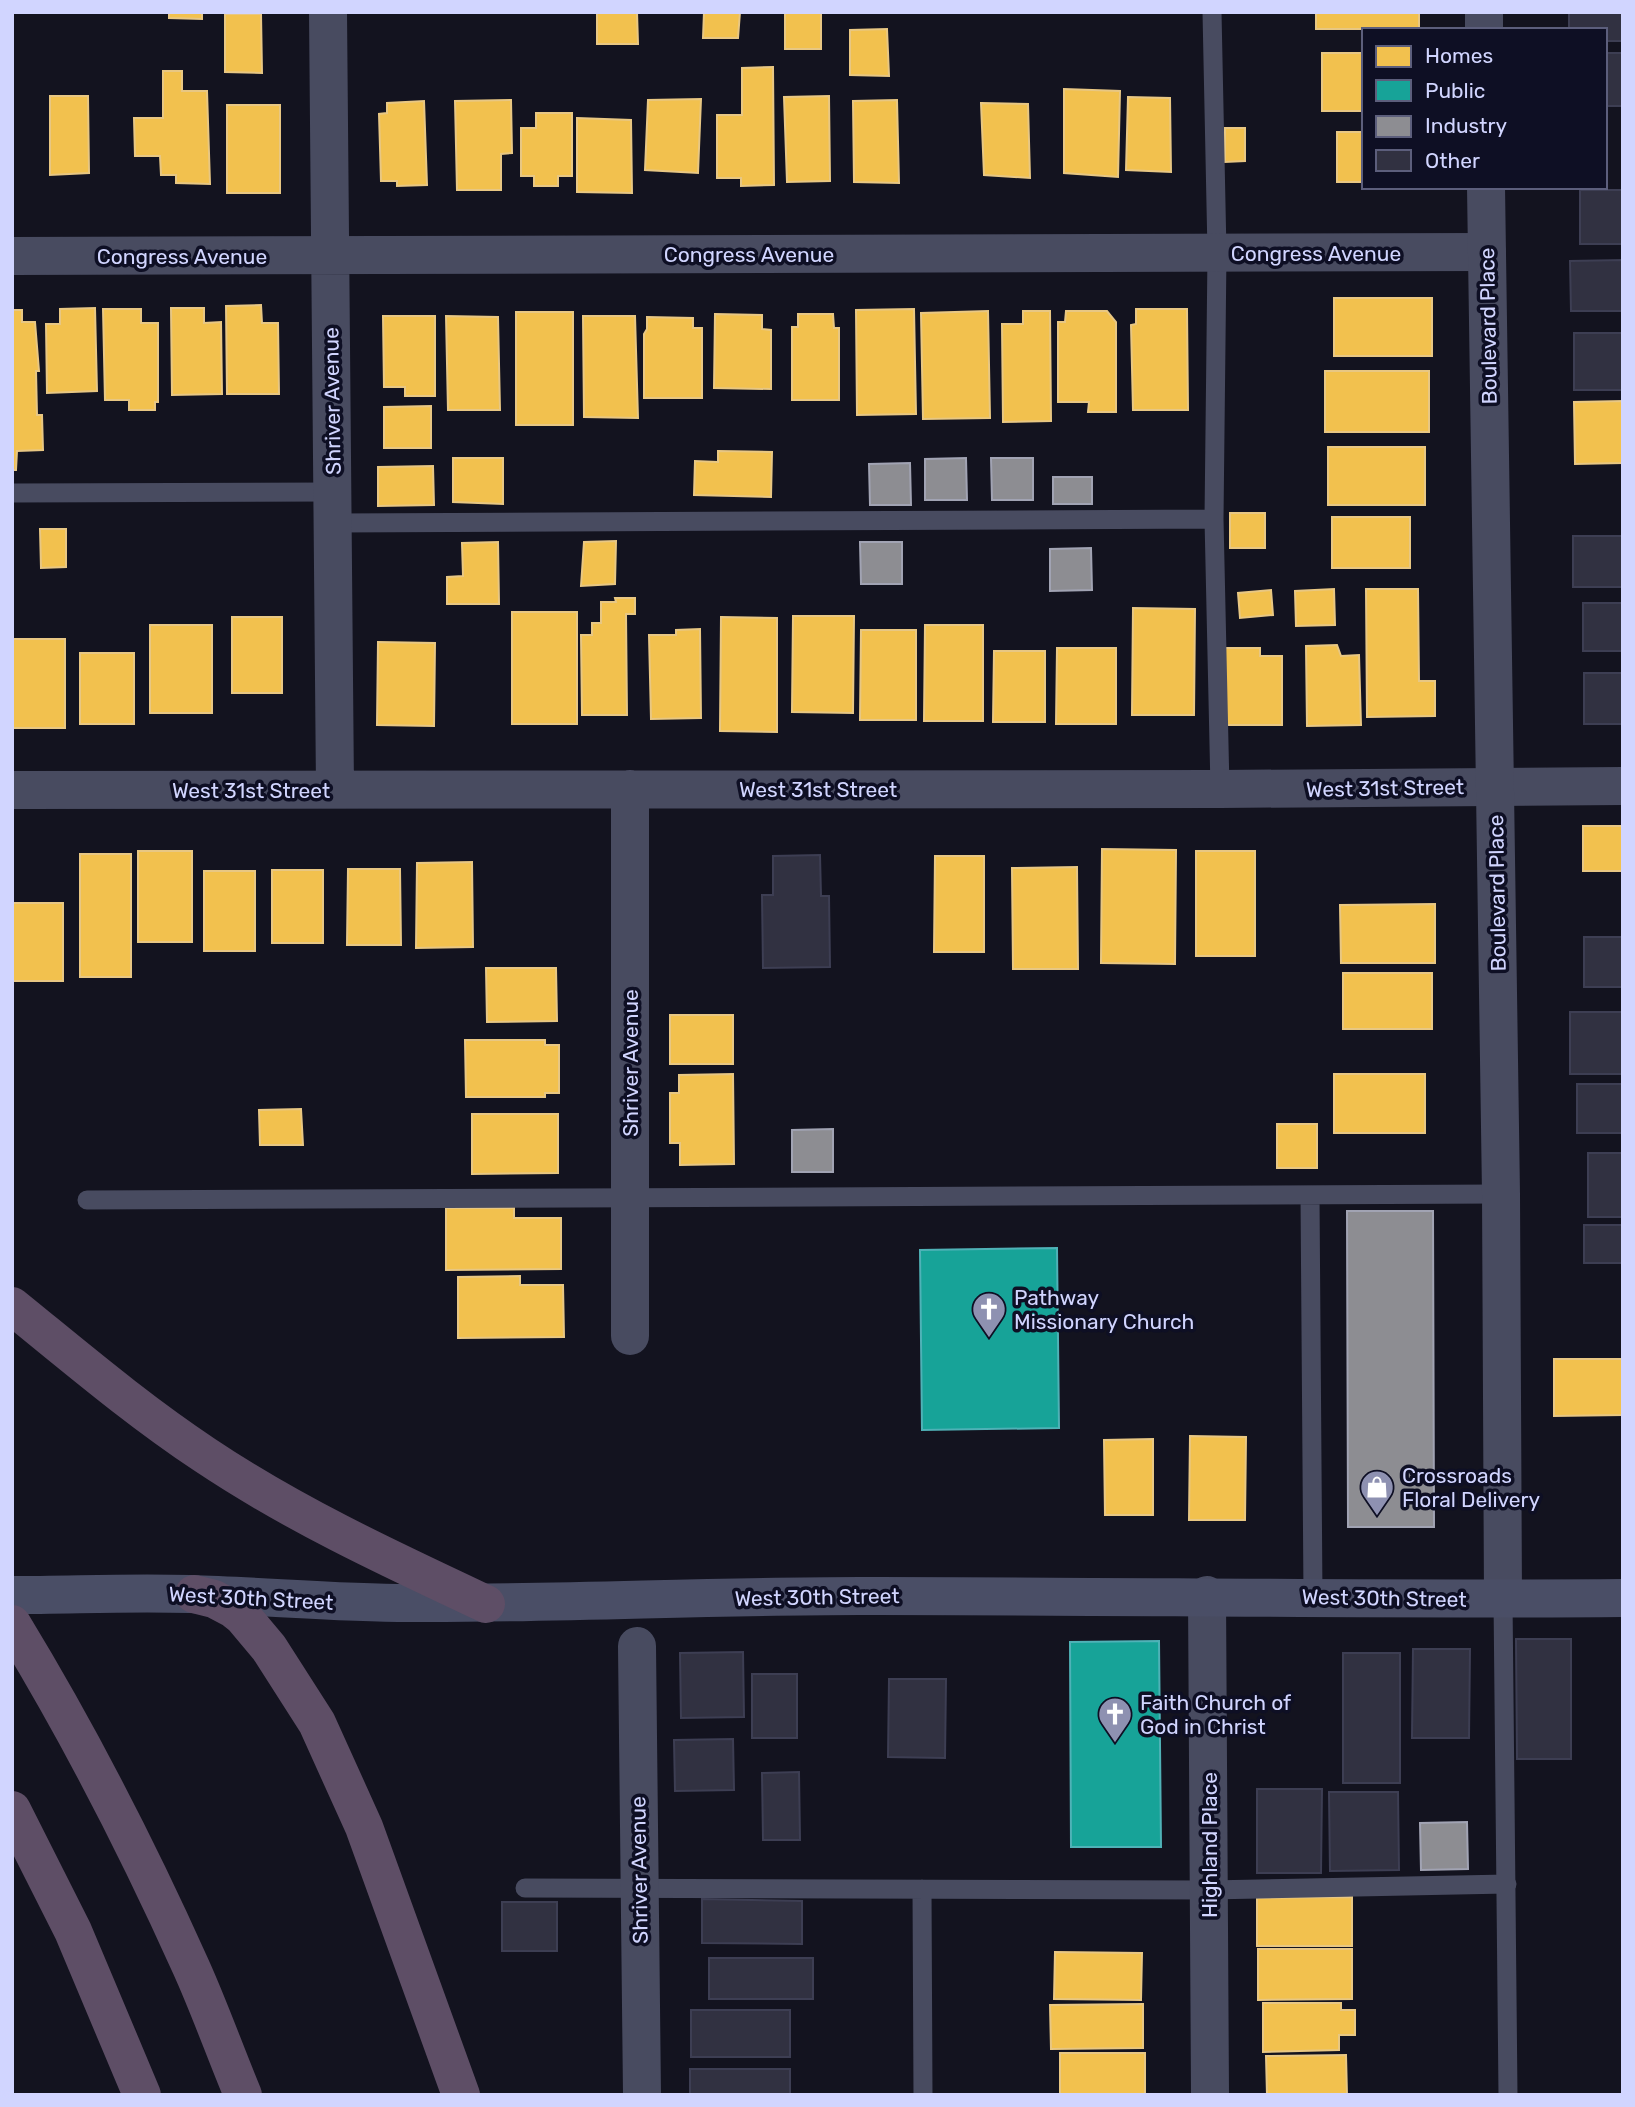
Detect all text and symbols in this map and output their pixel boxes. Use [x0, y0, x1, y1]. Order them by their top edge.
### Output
legend [1362, 28, 1607, 189]
text: Homes [1425, 43, 1493, 68]
text: Public [1425, 78, 1485, 103]
text: Industry [1425, 113, 1507, 138]
text: Other [1425, 148, 1480, 173]
street label: Congress Avenue [1231, 241, 1401, 266]
street label: Congress Avenue [664, 242, 834, 267]
street label: Congress Avenue [97, 244, 267, 269]
street label: Boulevard Place [1474, 247, 1502, 405]
street label: Shriver Avenue [318, 327, 346, 475]
street label: West 31st Street [1306, 774, 1464, 802]
street label: West 31st Street [739, 777, 897, 802]
street label: West 31st Street [172, 778, 330, 803]
street label: Boulevard Place [1483, 814, 1511, 972]
street label: Shriver Avenue [618, 989, 643, 1137]
place label: Pathway Missionary Church [1014, 1285, 1194, 1334]
church icon: Pathway Missionary Church [970, 1290, 1008, 1339]
place label: Crossroads Floral Delivery [1402, 1463, 1540, 1512]
shop icon: Crossroads Floral Delivery [1358, 1468, 1396, 1517]
street label: West 30th Street [168, 1581, 334, 1615]
street label: West 30th Street [734, 1583, 900, 1611]
street label: West 30th Street [1301, 1584, 1467, 1612]
place label: Faith Church of God in Christ [1140, 1690, 1291, 1739]
church icon: Faith Church of God in Christ [1096, 1695, 1134, 1744]
street label: Highland Place [1197, 1772, 1222, 1918]
street label: Shriver Avenue [625, 1796, 653, 1944]

